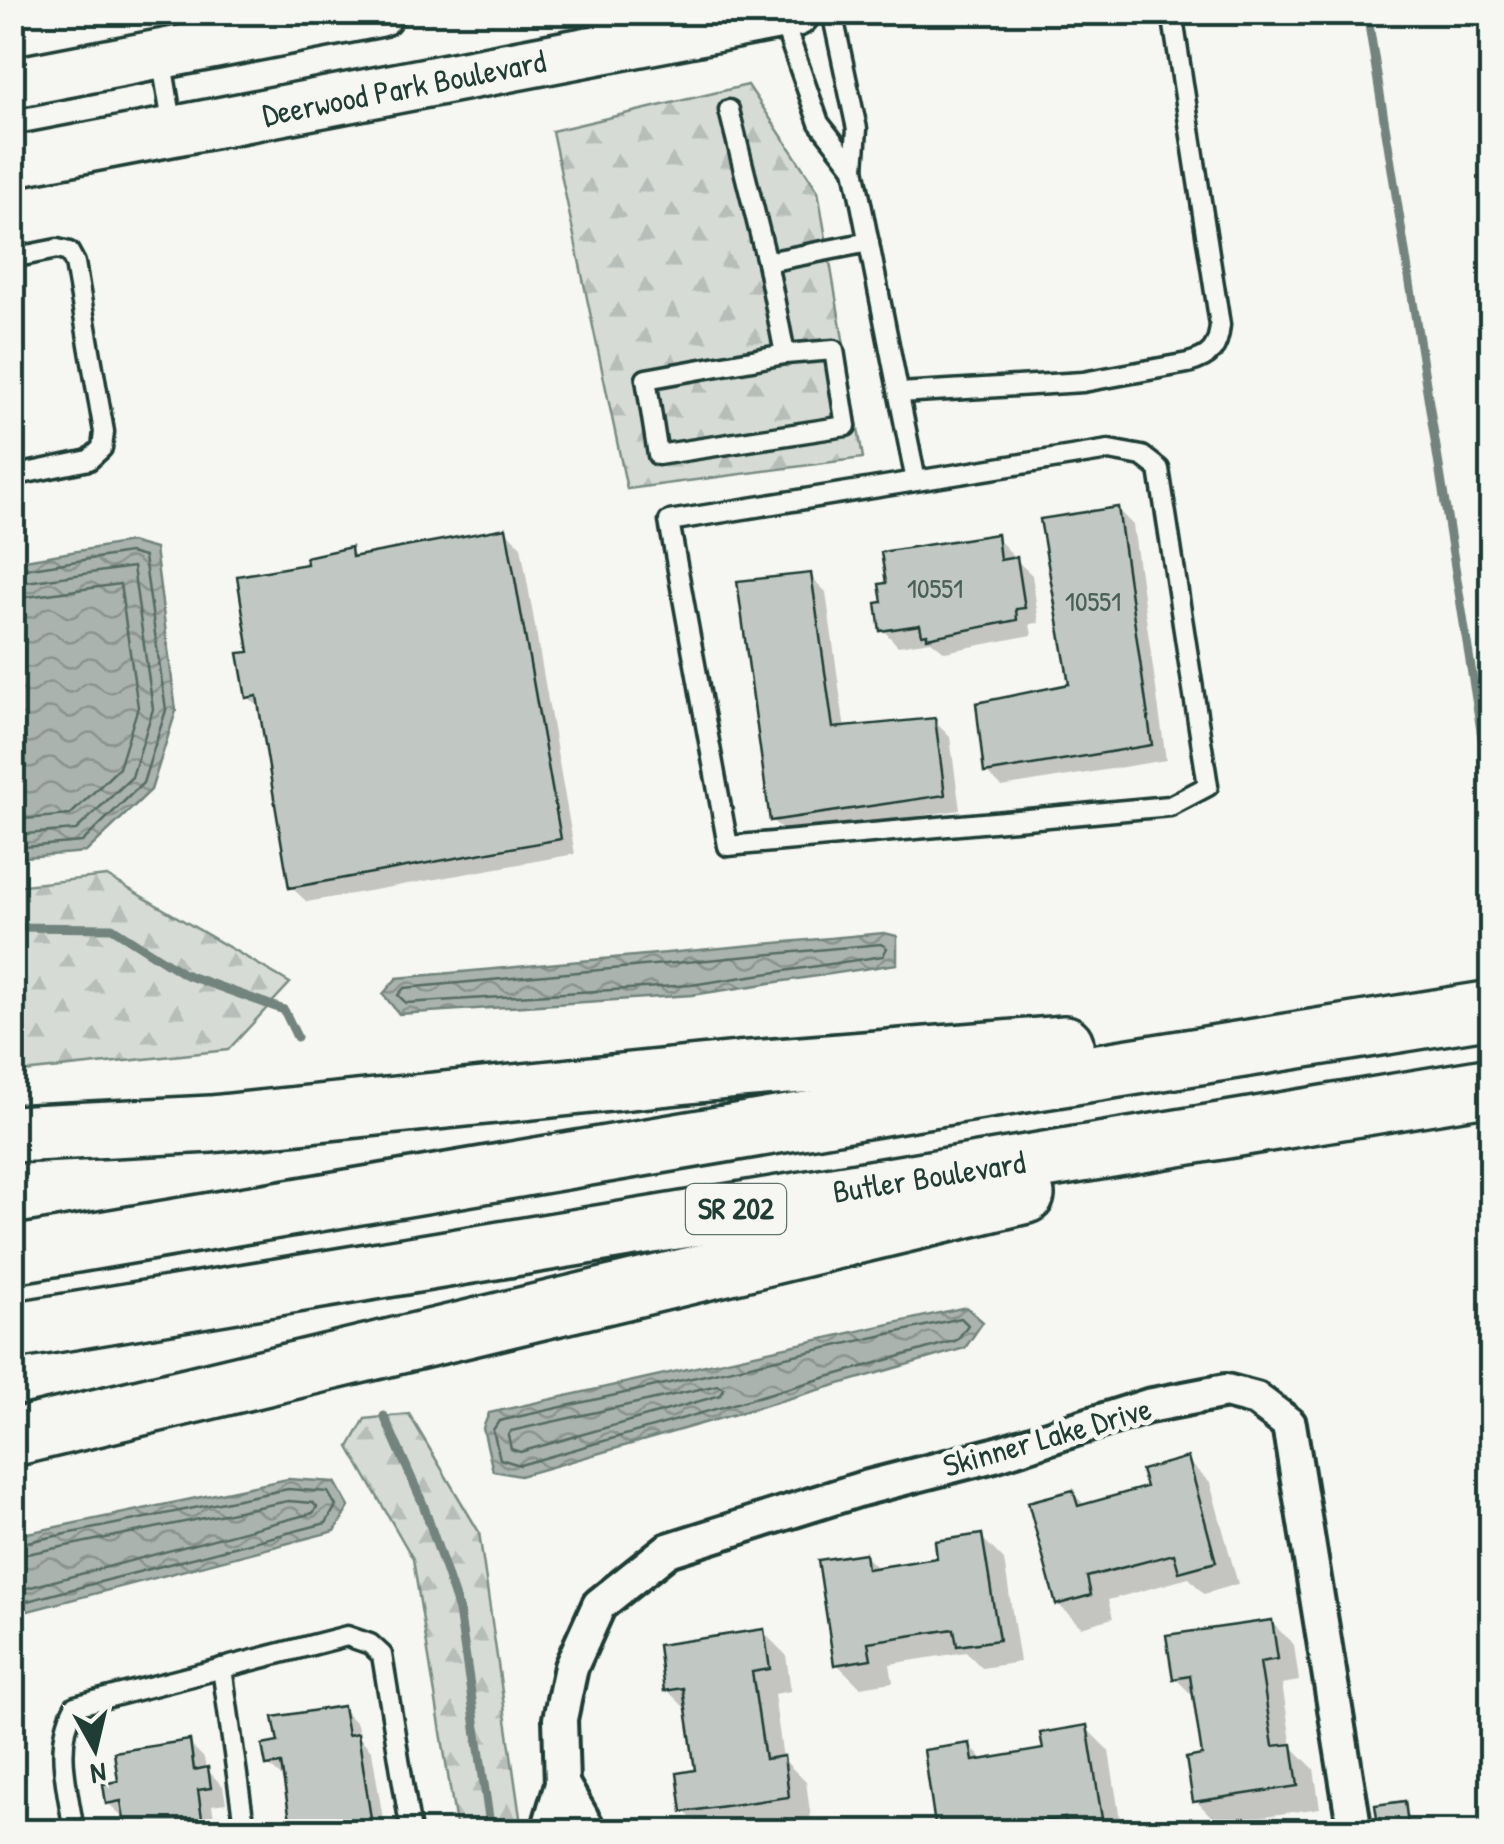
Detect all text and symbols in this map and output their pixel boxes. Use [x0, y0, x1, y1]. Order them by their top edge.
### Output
street label: Deerwood Park Boulevard [259, 39, 549, 136]
house number: 10551 [907, 569, 963, 607]
house number: 10551 [1065, 582, 1121, 620]
street label: Butler Boulevard [830, 1140, 1028, 1213]
road number: SR 202 [686, 1184, 786, 1234]
street label: Skinner Lake Drive [938, 1386, 1156, 1487]
north arrow [45, 1699, 145, 1799]
text: N [88, 1754, 109, 1794]

